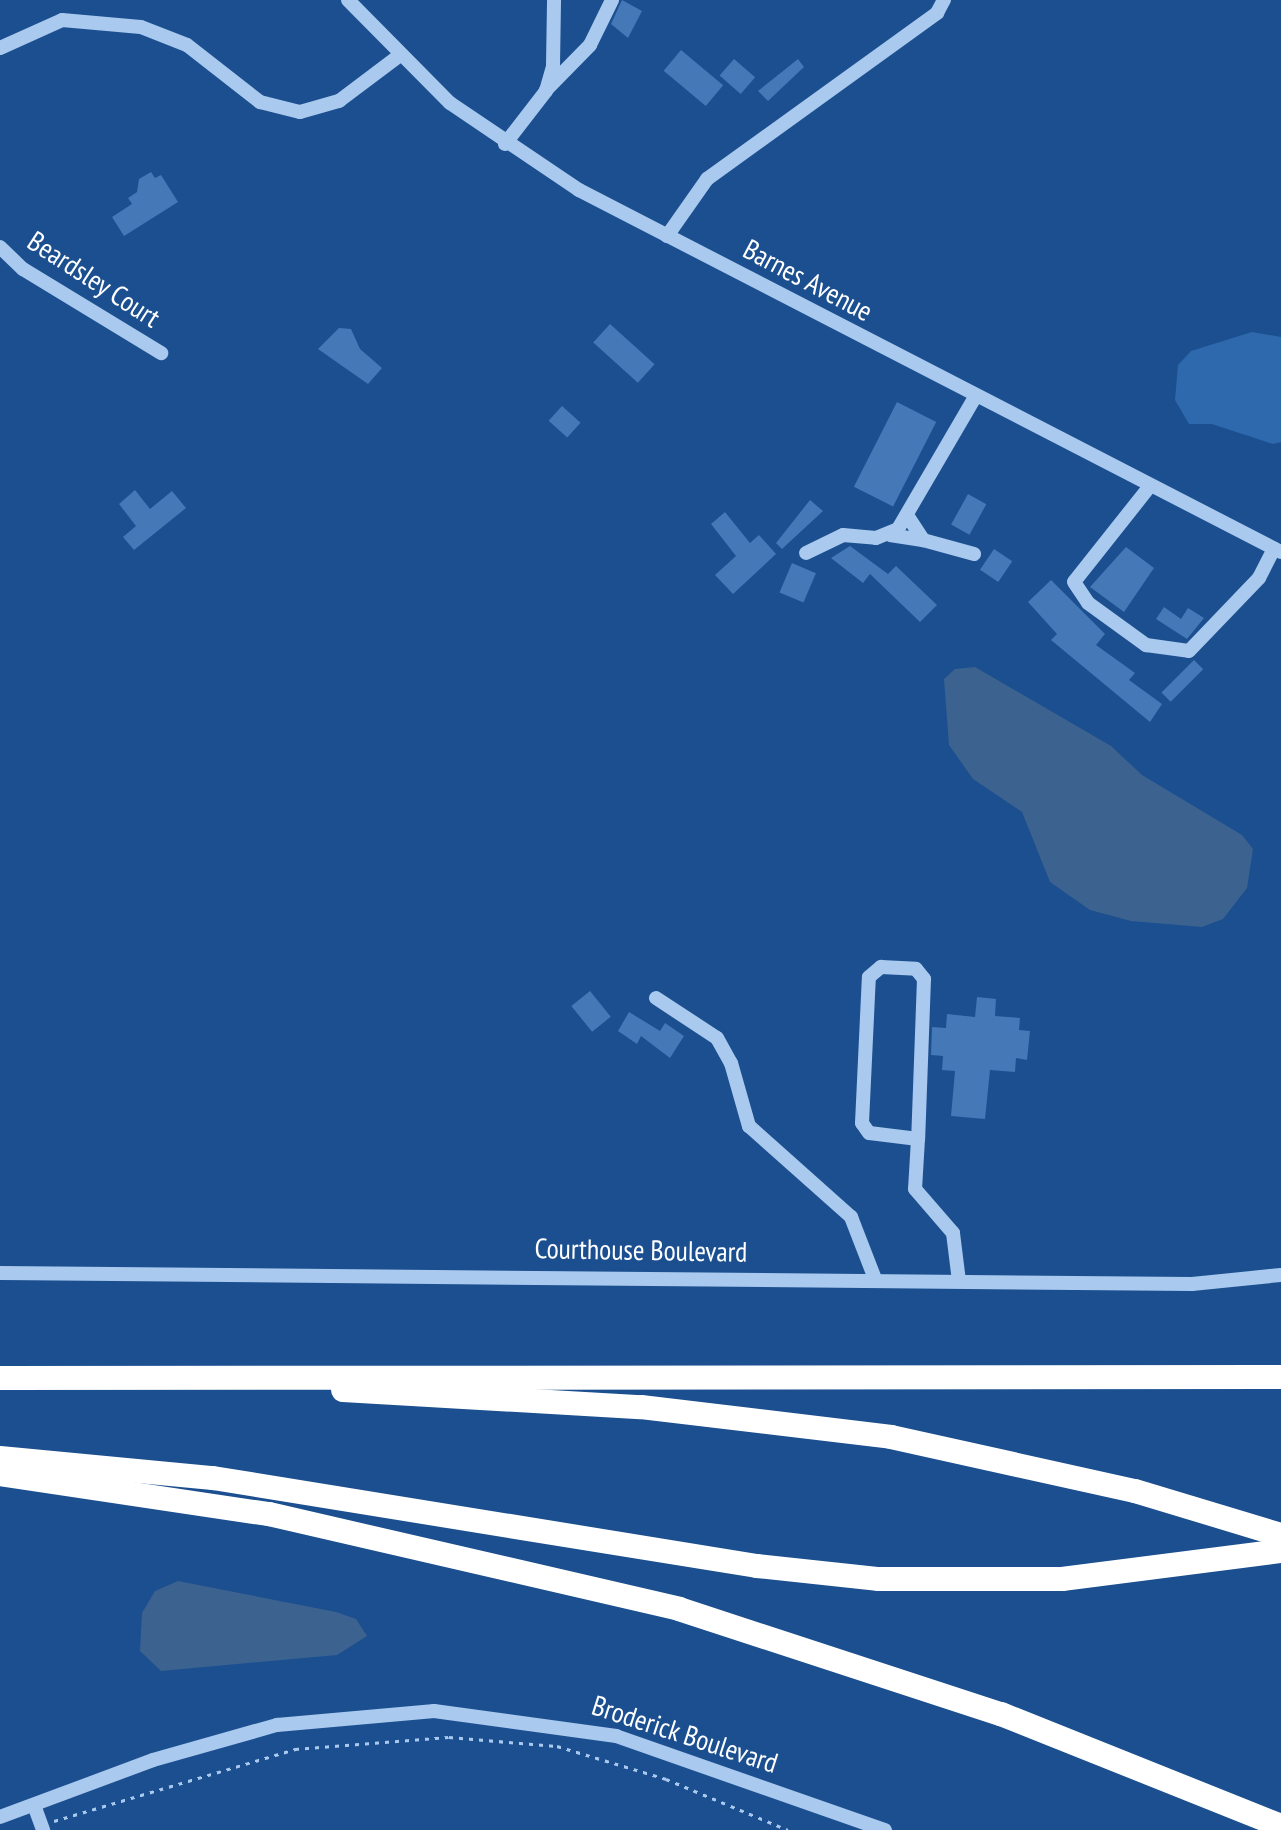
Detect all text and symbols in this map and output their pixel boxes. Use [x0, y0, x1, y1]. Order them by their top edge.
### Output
street label: Beardsley Court [21, 224, 167, 334]
street label: Barnes Avenue [737, 232, 879, 328]
street label: Courthouse Boulevard [534, 1231, 748, 1269]
street label: Broderick Boulevard [588, 1688, 782, 1780]

